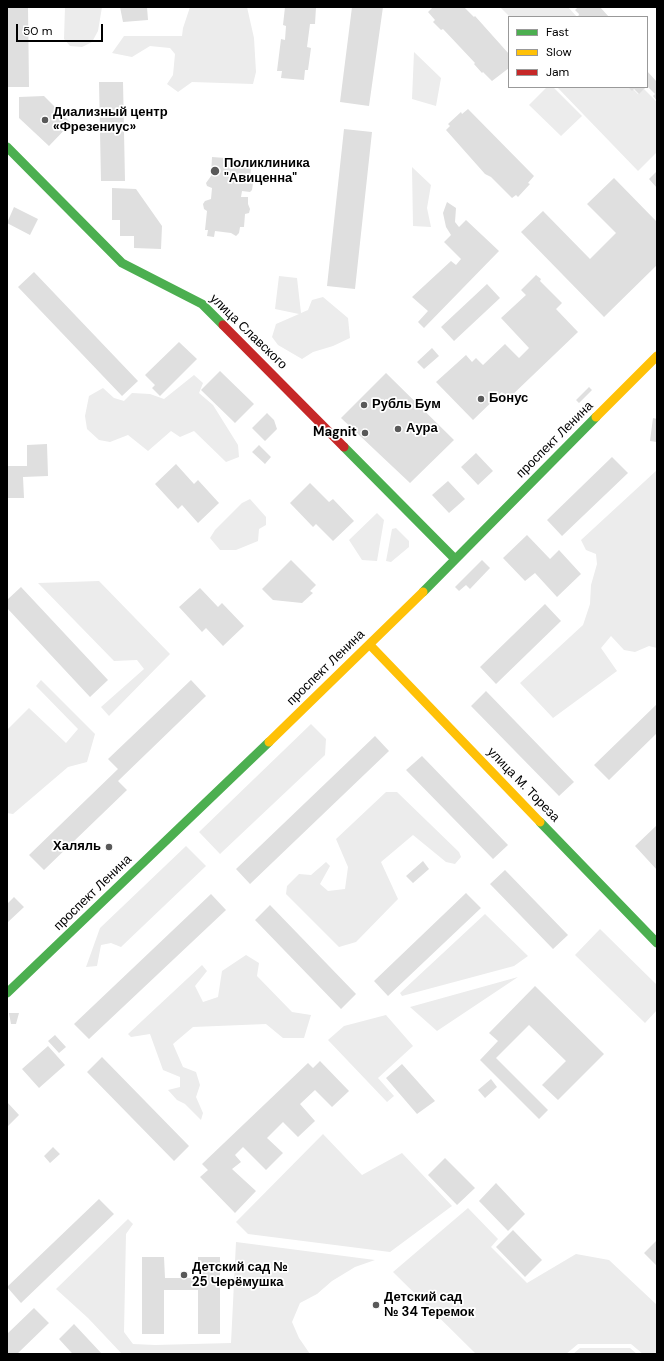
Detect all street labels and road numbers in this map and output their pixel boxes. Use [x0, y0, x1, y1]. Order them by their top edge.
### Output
street label: улица Славского [206, 291, 290, 373]
street label: проспект Ленина [513, 398, 597, 482]
street label: проспект Ленина [284, 627, 368, 709]
street label: улица М. Тореза [483, 744, 563, 826]
street label: проспект Ленина [51, 852, 135, 934]

